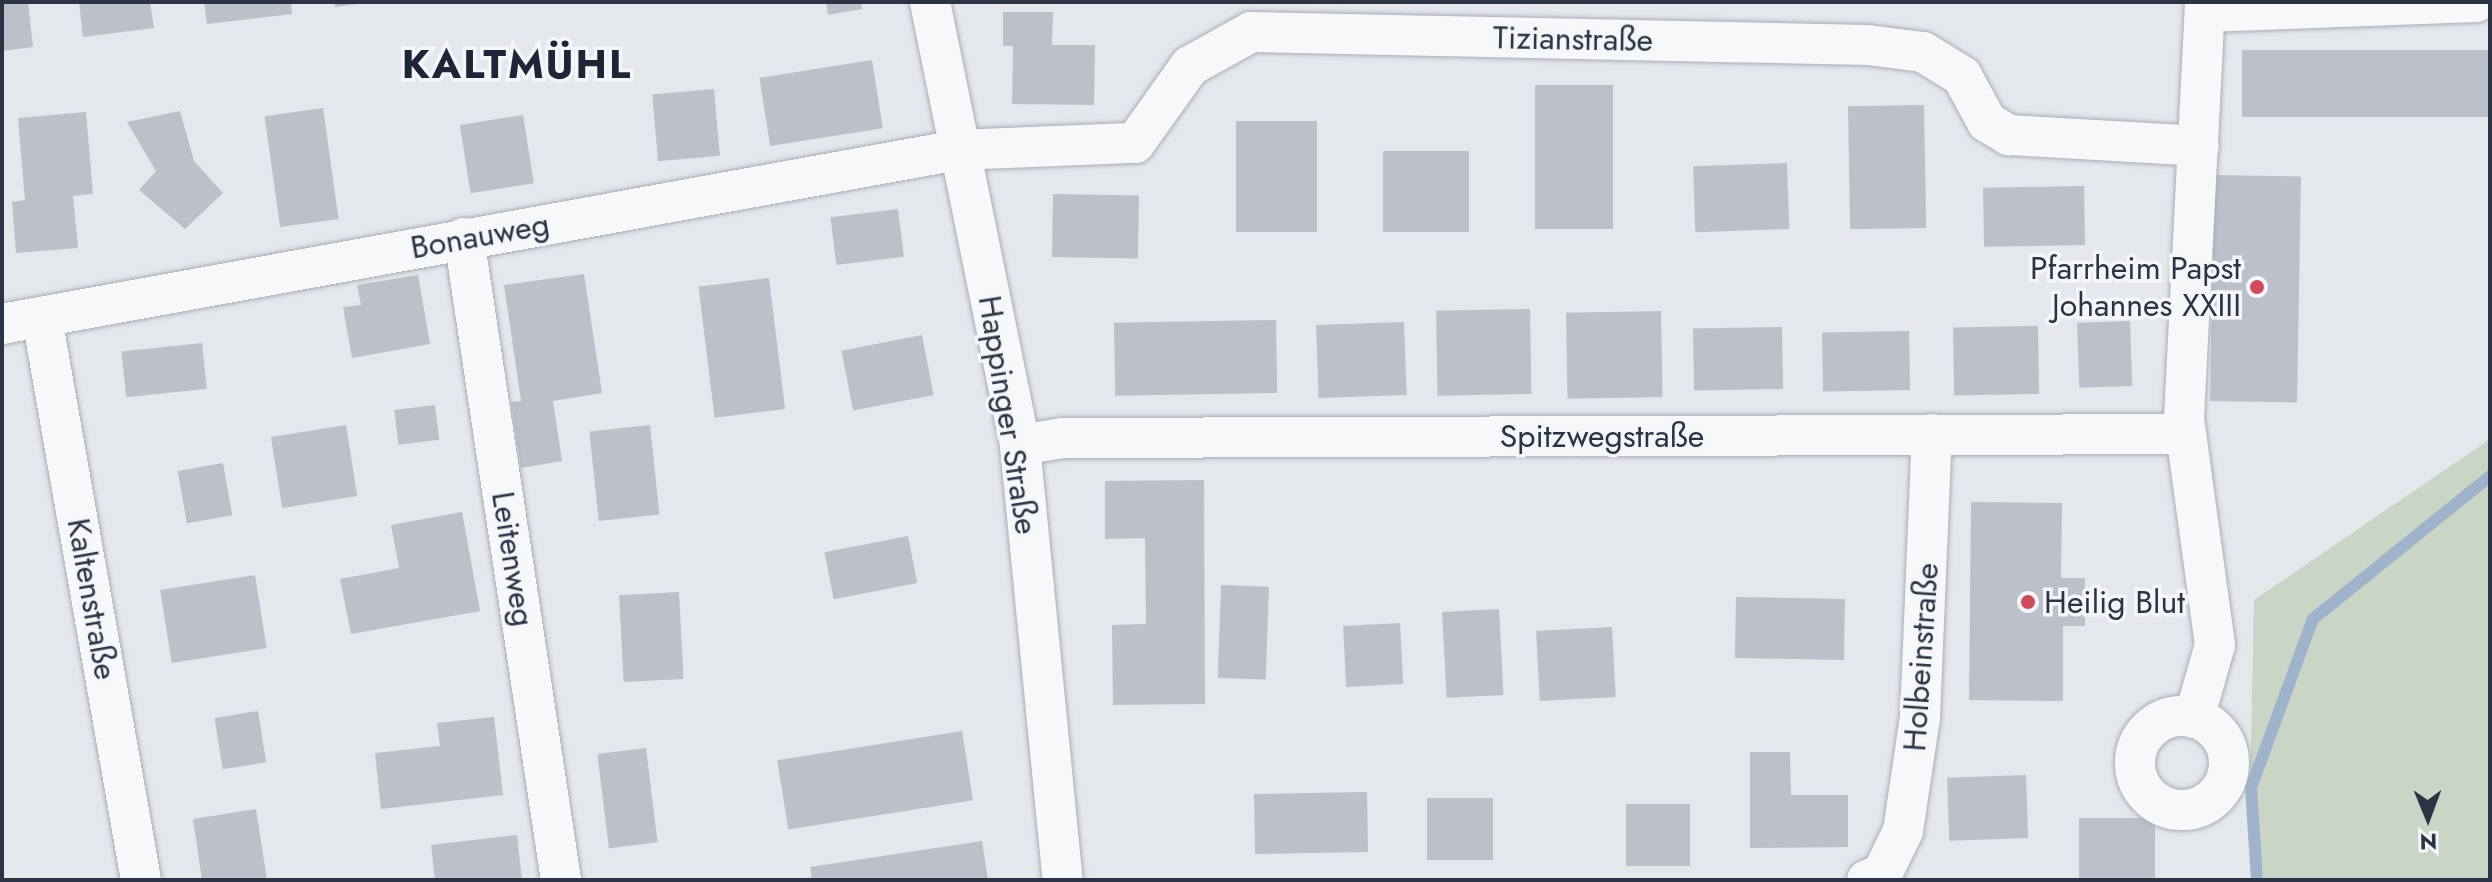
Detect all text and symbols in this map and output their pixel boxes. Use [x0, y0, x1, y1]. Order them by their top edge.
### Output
street label: Tizianstraße [1493, 18, 1653, 60]
district label: KALTMÜHL [402, 40, 632, 88]
street label: Bonauweg [408, 205, 552, 267]
place label: Pfarrheim Papst Johannes XXIII [2030, 250, 2241, 325]
marker: Pfarrheim Papst Johannes XXIII [2248, 278, 2266, 296]
street label: Happinger Straße [970, 293, 1046, 537]
street label: Spitzwegstraße [1500, 417, 1704, 455]
street label: Leitenweg [483, 489, 543, 629]
street label: Kaltenstraße [59, 515, 125, 683]
street label: Holbeinstraße [1895, 561, 1947, 753]
place label: Heilig Blut [2044, 583, 2185, 621]
marker: Heilig Blut [2019, 593, 2037, 611]
north arrow [2388, 778, 2468, 858]
text: N [2419, 826, 2437, 858]

